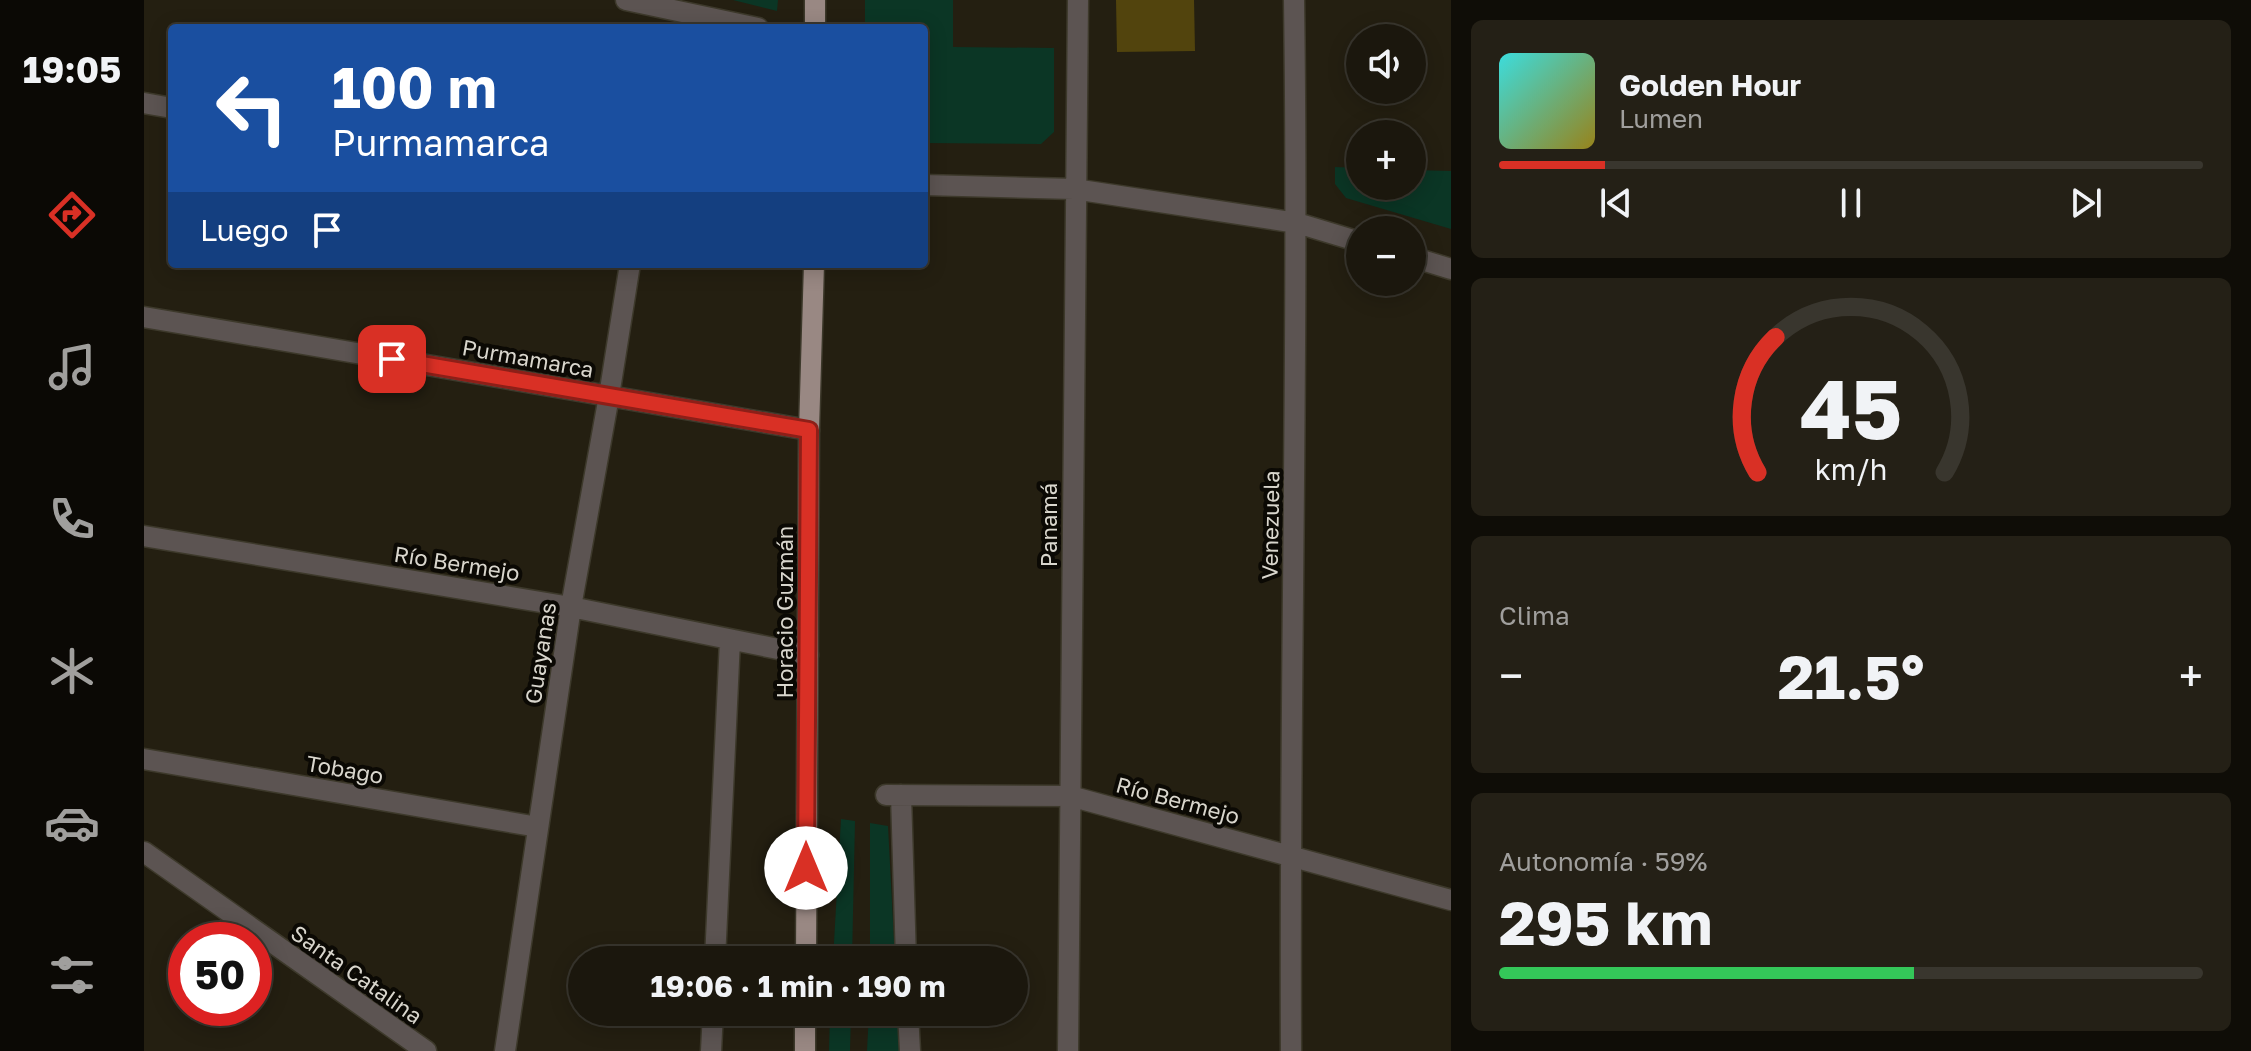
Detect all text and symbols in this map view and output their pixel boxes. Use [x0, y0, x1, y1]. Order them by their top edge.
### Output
map controls [1346, 24, 1426, 296]
button: sound [1346, 24, 1426, 104]
text: 19:05 [23, 48, 121, 91]
text: 100 m [332, 53, 497, 120]
icon: left [200, 56, 304, 160]
text: Golden Hour [1619, 67, 1801, 103]
text: Lumen [1619, 103, 1703, 134]
button: + [1346, 120, 1426, 200]
text: Purmamarca [332, 121, 549, 164]
icon: previous [1594, 181, 1638, 225]
icon: pause [1829, 181, 1873, 225]
icon: next [2064, 181, 2108, 225]
icon: directions [44, 187, 100, 243]
icon: arrive [305, 208, 349, 252]
text: Luego [200, 212, 289, 248]
button: − [1346, 216, 1426, 296]
pin [358, 325, 426, 393]
street label: Purmamarca [460, 333, 596, 383]
icon: arrive [370, 337, 414, 381]
icon: music [44, 339, 100, 395]
text: 45 [1800, 356, 1902, 456]
text: km/h [1815, 452, 1887, 486]
street label: Venezuela [1256, 470, 1284, 580]
street label: Panamá [1035, 483, 1062, 567]
icon: phone [44, 491, 100, 547]
street label: Horacio Guzmán [771, 526, 798, 698]
street label: Río Bermejo [392, 540, 522, 586]
street label: Guayanas [519, 600, 561, 706]
text: Clima [1499, 600, 1570, 631]
text: 21.5° [1778, 640, 1924, 712]
icon: climate [44, 643, 100, 699]
text: − [1499, 649, 1523, 702]
text: + [2179, 649, 2203, 702]
street label: Tobago [304, 749, 386, 789]
street label: Río Bermejo [1113, 771, 1243, 829]
icon: car [44, 795, 100, 851]
position arrow [764, 826, 848, 910]
text: Autonomía · 59% [1499, 846, 1707, 877]
text: 295 km [1499, 886, 1713, 958]
street label: Santa Catalina [286, 919, 428, 1029]
speed limit sign: 50 [168, 922, 272, 1026]
icon: filters [44, 947, 100, 1003]
text: 19:06 · 1 min · 190 m [650, 968, 946, 1004]

